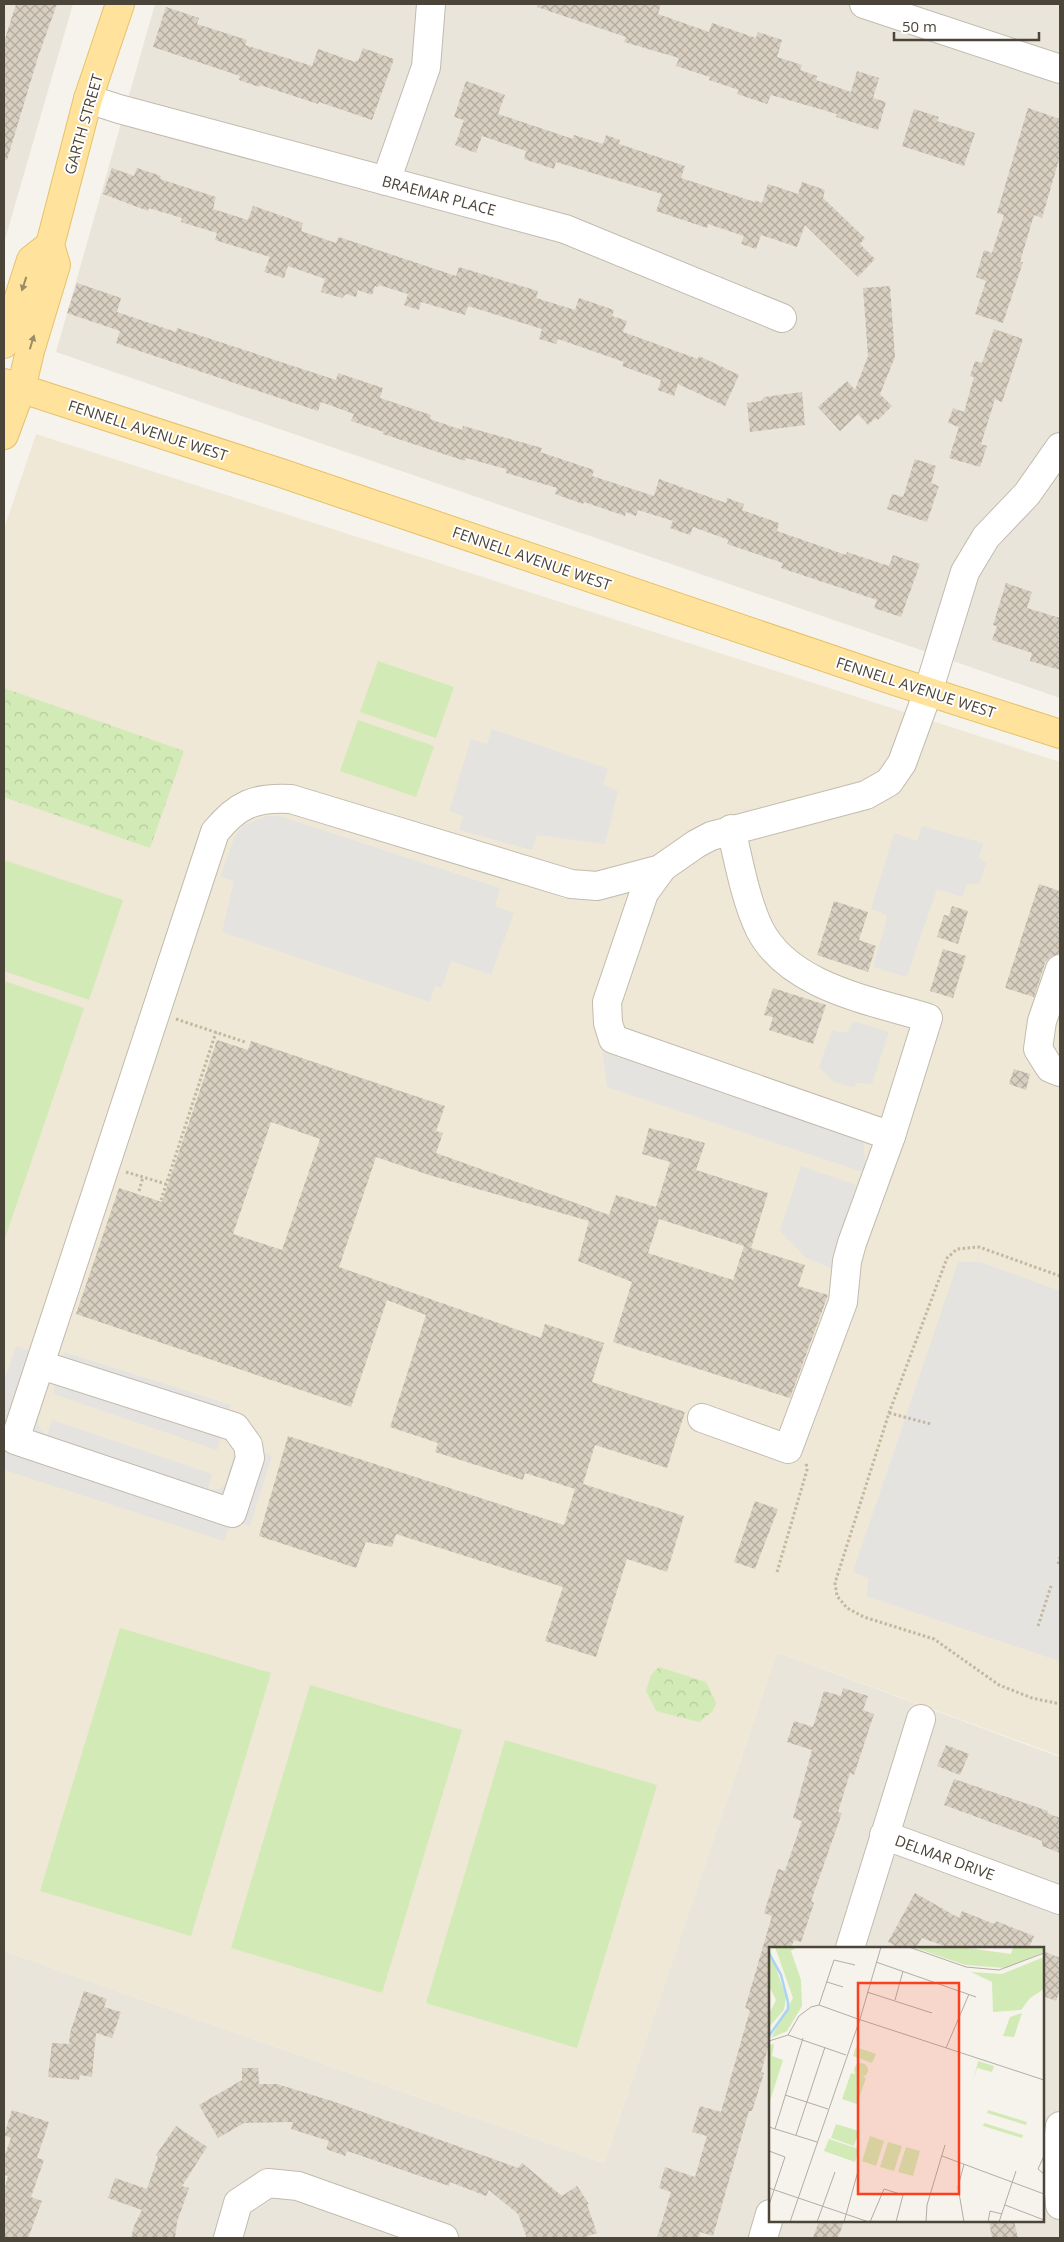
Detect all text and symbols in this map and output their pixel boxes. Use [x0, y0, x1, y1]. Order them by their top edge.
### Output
scale bar [894, 10, 1039, 42]
text: 50 m [902, 16, 937, 36]
street label: GARTH STREET [59, 71, 107, 177]
street label: BRAEMAR PLACE [380, 170, 498, 220]
one-way arrow [19, 276, 27, 291]
one-way arrow [29, 334, 37, 349]
street label: FENNELL AVENUE WEST [66, 395, 231, 465]
street label: FENNELL AVENUE WEST [450, 521, 615, 595]
street label: FENNELL AVENUE WEST [834, 652, 999, 722]
street label: DELMAR DRIVE [892, 1830, 998, 1884]
inset map [769, 1947, 1044, 2222]

